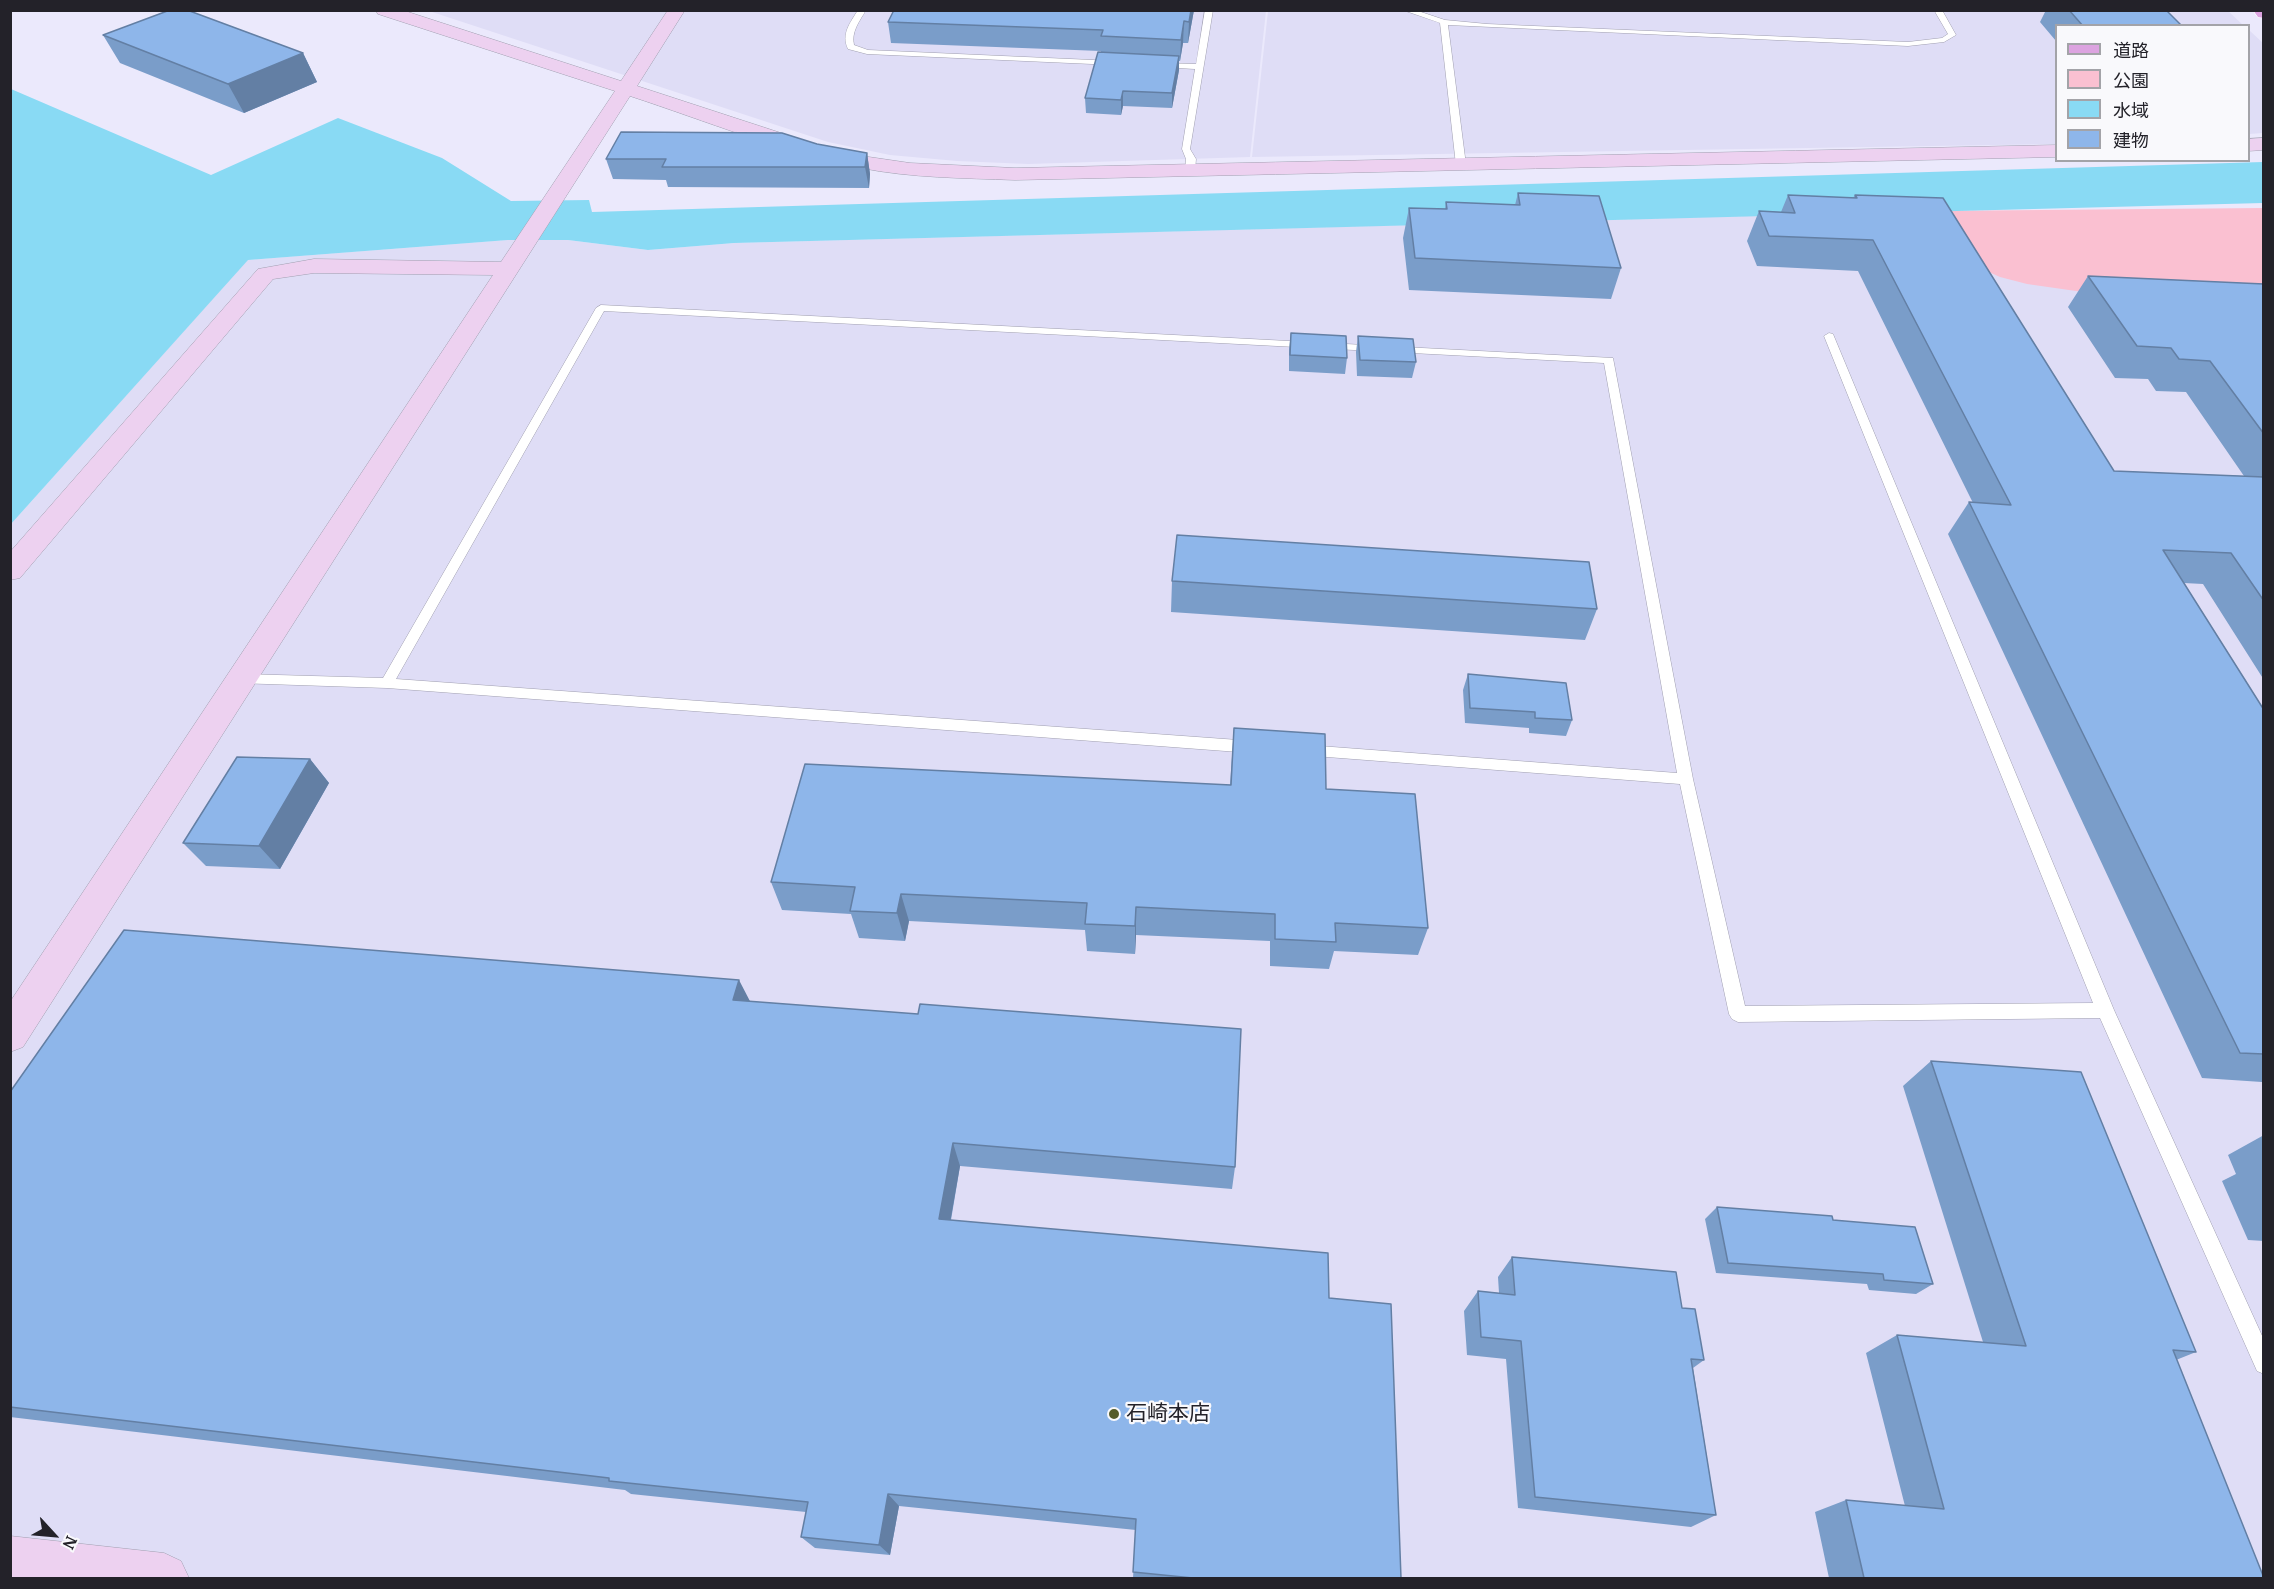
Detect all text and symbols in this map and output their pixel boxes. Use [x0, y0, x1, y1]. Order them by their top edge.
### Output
legend [2055, 24, 2250, 162]
text: 道路 [2113, 38, 2149, 62]
text: 公園 [2113, 68, 2149, 92]
text: 水域 [2113, 98, 2149, 122]
text: 建物 [2113, 128, 2149, 152]
place label: 石崎本店 [1126, 1401, 1210, 1427]
marker: 石崎本店 [1107, 1407, 1121, 1421]
north arrow [24, 1505, 84, 1565]
text: N [58, 1533, 83, 1553]

